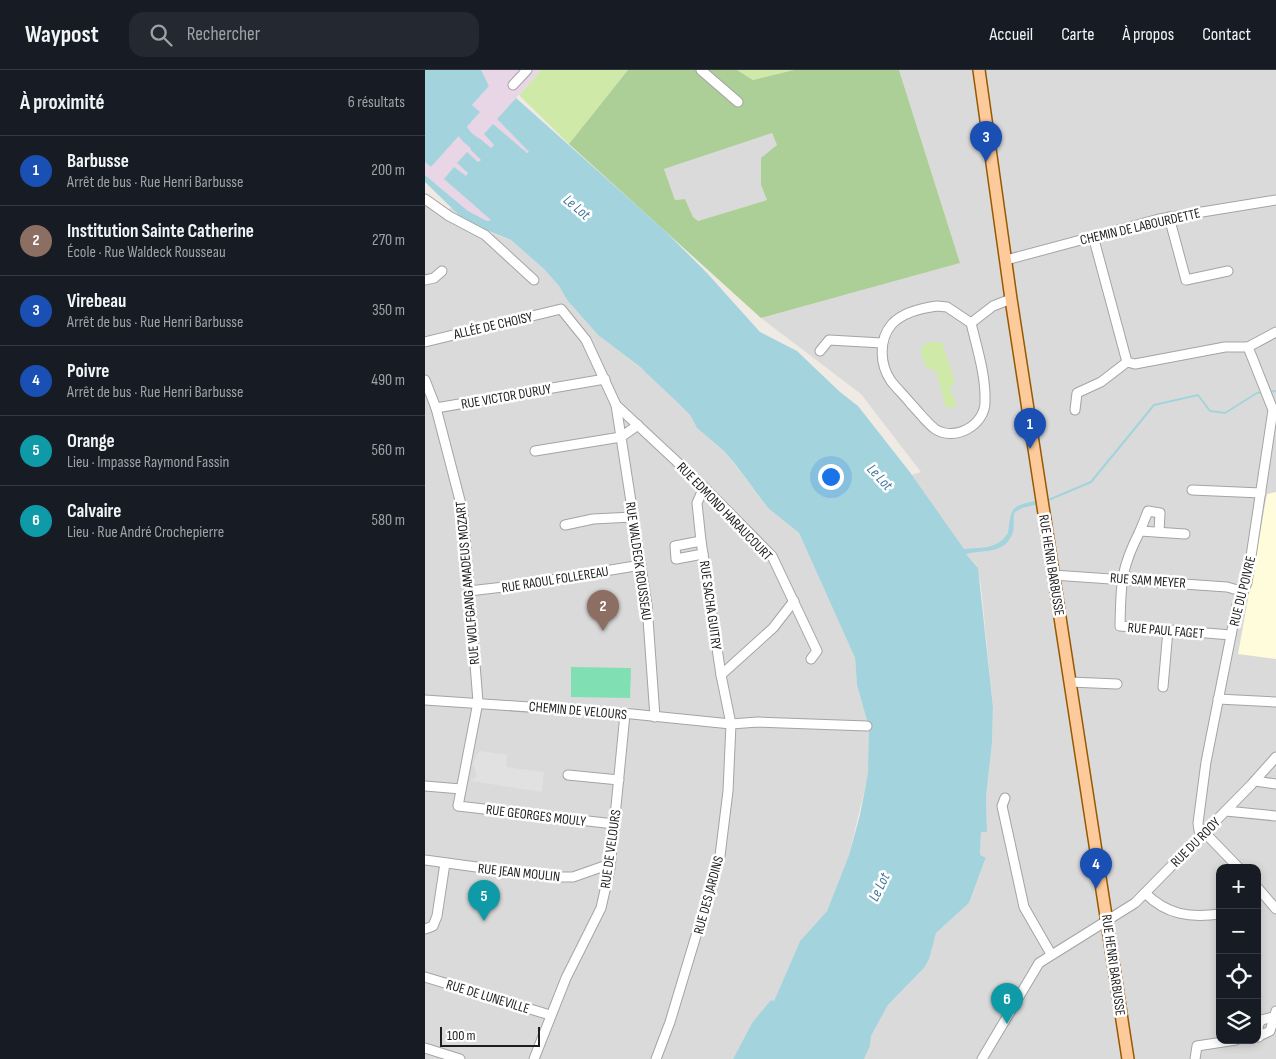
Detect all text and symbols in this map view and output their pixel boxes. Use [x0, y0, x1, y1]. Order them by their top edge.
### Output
search box [129, 12, 479, 57]
text: Waypost [25, 20, 99, 49]
icon: search [147, 21, 175, 49]
text: Rechercher [187, 23, 260, 46]
text: Accueil [989, 24, 1033, 45]
text: Carte [1061, 24, 1094, 45]
text: À propos [1122, 24, 1174, 45]
text: Contact [1202, 24, 1251, 45]
text: À proximité [20, 90, 105, 115]
text: 6 résultats [348, 93, 405, 112]
pin: 3 [970, 121, 1002, 162]
text: Barbusse [67, 150, 129, 173]
text: 1 [33, 161, 39, 180]
text: 200 m [371, 161, 405, 180]
text: Arrêt de bus · Rue Henri Barbusse [67, 173, 243, 192]
water label: Le Lot [559, 191, 594, 224]
street label: CHEMIN DE LABOURDETTE [1078, 204, 1202, 249]
text: Institution Sainte Catherine [67, 220, 254, 243]
text: 2 [32, 231, 40, 250]
text: 270 m [372, 231, 405, 250]
text: École · Rue Waldeck Rousseau [67, 243, 226, 262]
text: Virebeau [67, 290, 126, 313]
text: 3 [32, 301, 40, 320]
text: 350 m [372, 301, 405, 320]
street label: ALLÉE DE CHOISY [451, 308, 534, 343]
text: Arrêt de bus · Rue Henri Barbusse [67, 313, 243, 332]
text: Poivre [67, 360, 109, 383]
text: 4 [32, 371, 40, 390]
text: 490 m [371, 371, 405, 390]
street label: RUE VICTOR DURUY [460, 380, 553, 413]
text: Arrêt de bus · Rue Henri Barbusse [67, 383, 243, 402]
pin: 1 [1014, 408, 1046, 449]
text: Orange [67, 430, 115, 453]
text: 5 [32, 441, 40, 460]
text: 560 m [372, 441, 405, 460]
text: Lieu · Impasse Raymond Fassin [67, 453, 229, 472]
street label: RUE EDMOND HARAUCOURT [673, 459, 776, 564]
water label: Le Lot [863, 460, 897, 495]
your location [818, 464, 844, 490]
text: Calvaire [67, 500, 121, 523]
street label: RUE WOLFGANG AMADEUS MOZART [452, 500, 483, 665]
street label: RUE WALDECK ROUSSEAU [622, 501, 655, 622]
text: 6 [32, 511, 40, 530]
text: 580 m [372, 511, 405, 530]
street label: RUE HENRI BARBUSSE [1035, 513, 1068, 617]
text: Lieu · Rue André Crochepierre [67, 523, 224, 542]
street label: RUE DU POIVRE [1226, 554, 1259, 628]
street label: RUE SACHA GUITRY [696, 559, 725, 651]
street label: RUE RAOUL FOLLEREAU [500, 563, 610, 596]
street label: RUE SAM MEYER [1109, 569, 1187, 592]
pin: 2 [587, 590, 619, 631]
street label: RUE PAUL FAGET [1127, 619, 1205, 642]
street label: CHEMIN DE VELOURS [528, 698, 628, 723]
street label: RUE GEORGES MOULY [485, 801, 587, 830]
street label: RUE DE VELOURS [597, 809, 624, 890]
street label: RUE DU ROOY [1167, 814, 1224, 871]
pin: 4 [1080, 848, 1112, 889]
street label: RUE DES JARDINS [690, 854, 727, 936]
street label: RUE JEAN MOULIN [477, 860, 561, 885]
map controls [1216, 864, 1261, 1044]
button: + [1216, 864, 1261, 909]
water label: Le Lot [864, 869, 895, 905]
pin: 5 [468, 880, 500, 921]
button: − [1216, 909, 1261, 954]
street label: RUE HENRI BARBUSSE [1098, 913, 1129, 1017]
button: locate [1216, 954, 1261, 999]
street label: RUE DE LUNEVILLE [444, 976, 532, 1017]
pin: 6 [991, 983, 1023, 1024]
button: layers [1216, 999, 1261, 1044]
scale bar [440, 1024, 540, 1047]
text: 100 m [447, 1027, 476, 1044]

